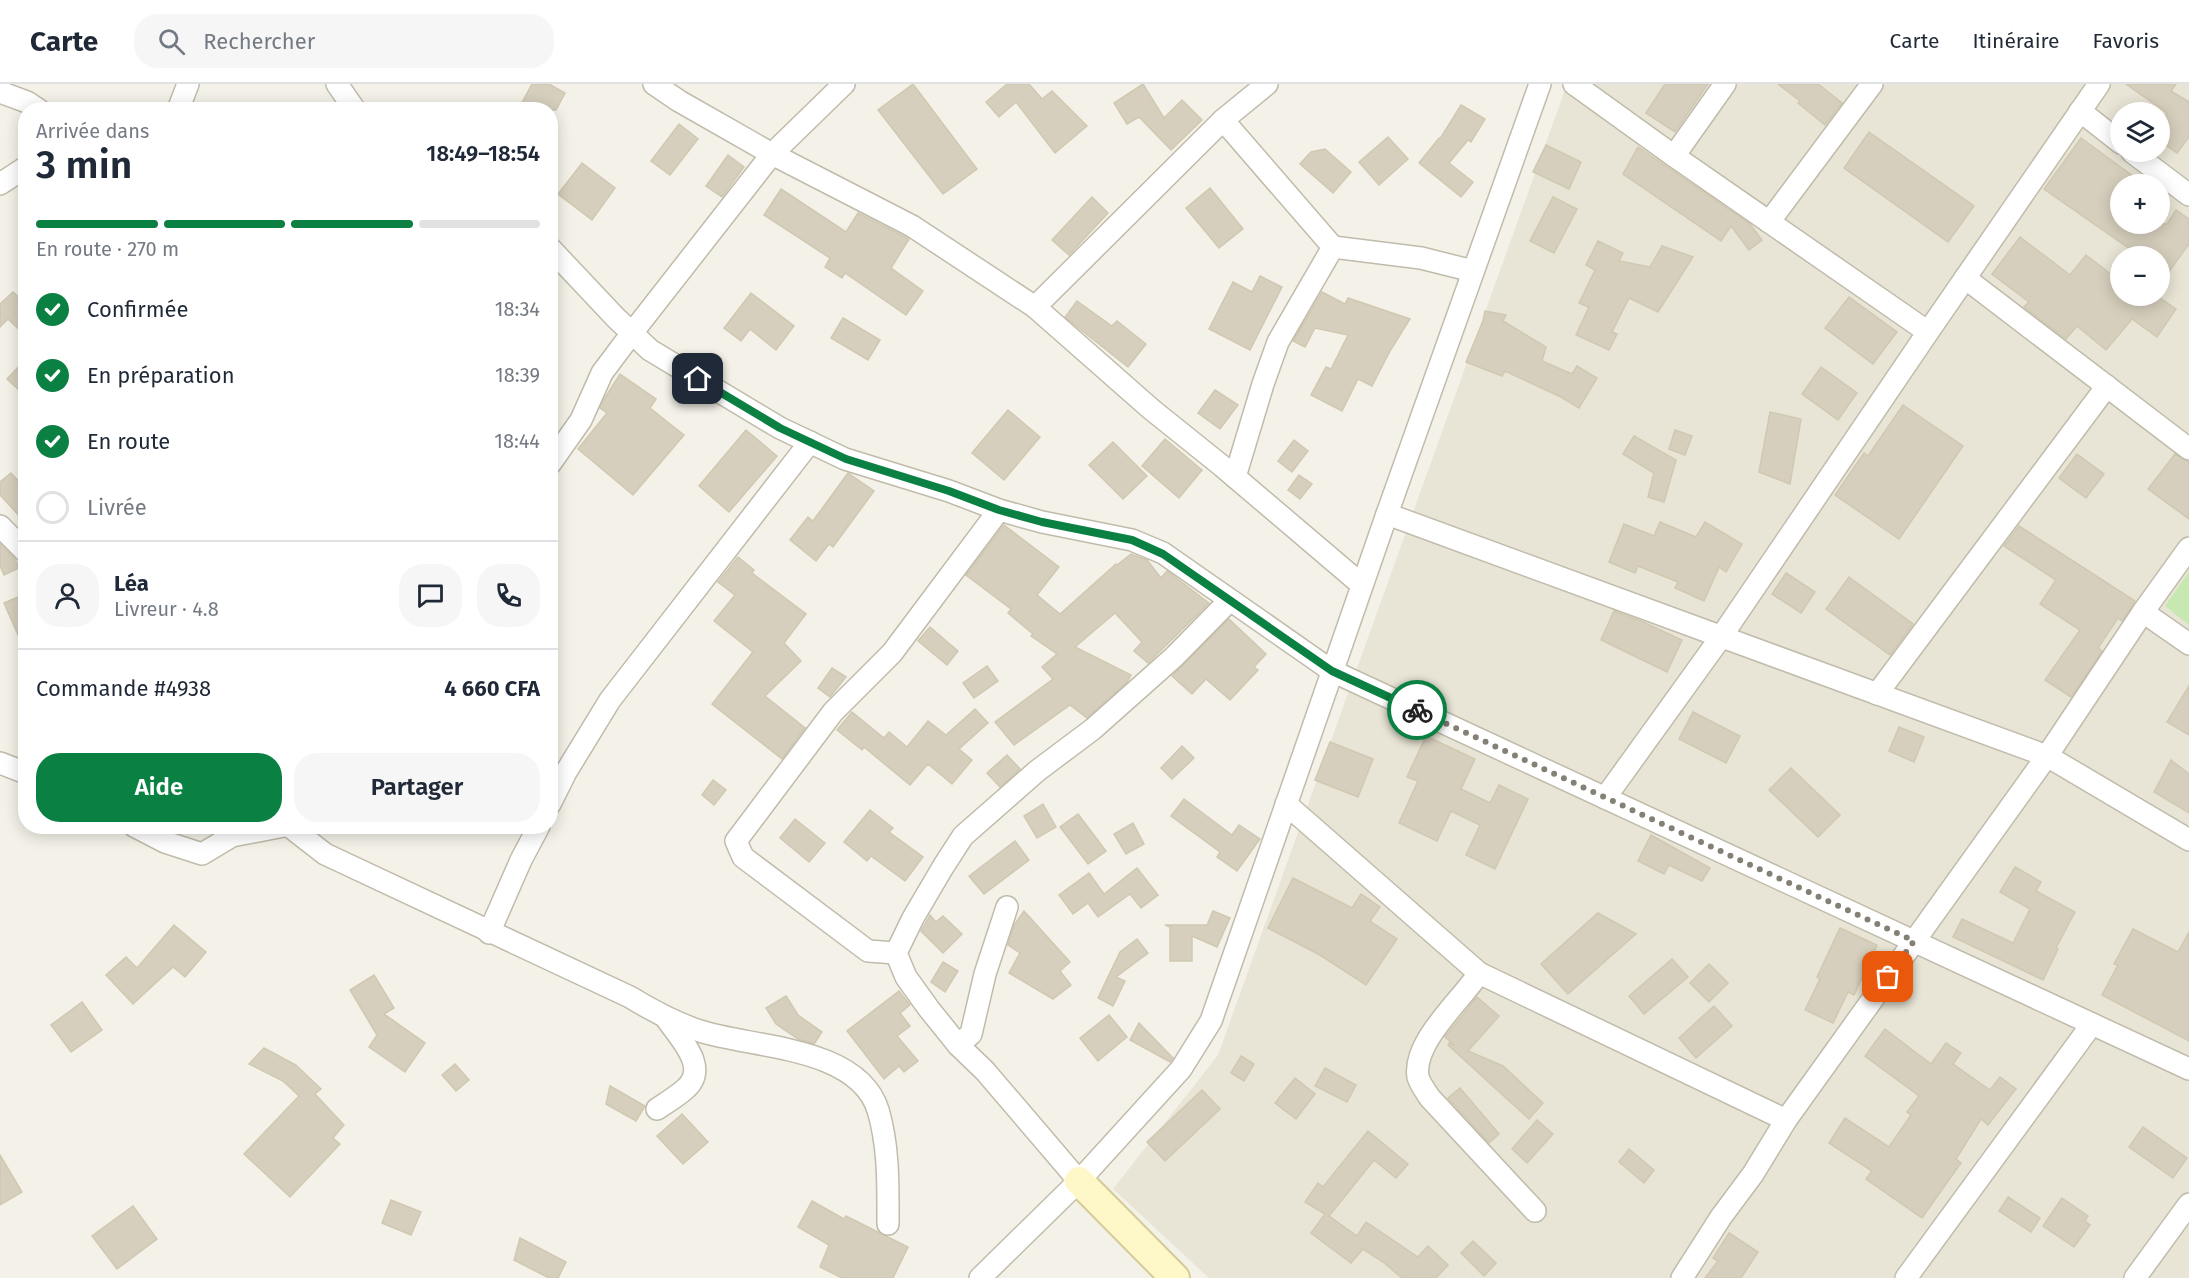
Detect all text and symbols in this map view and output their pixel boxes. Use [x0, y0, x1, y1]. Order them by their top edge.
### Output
search box [134, 14, 554, 68]
text: Carte [30, 25, 98, 58]
icon: search [155, 25, 188, 58]
text: Rechercher [203, 28, 315, 55]
text: Carte [1890, 28, 1939, 54]
text: Itinéraire [1972, 28, 2059, 54]
text: Favoris [2092, 28, 2159, 54]
map controls [2110, 102, 2170, 306]
button: layers [2110, 102, 2170, 162]
text: Arrivée dans [36, 119, 149, 143]
text: 18:49–18:54 [426, 140, 540, 167]
text: 3 min [36, 142, 132, 188]
button: + [2110, 174, 2170, 234]
text: En route · 270 m [36, 237, 179, 261]
button: − [2110, 246, 2170, 306]
icon: check [36, 293, 69, 326]
text: Confirmée [87, 296, 189, 323]
text: 18:34 [495, 297, 540, 321]
pin [672, 353, 723, 404]
icon: check [36, 359, 69, 392]
text: En préparation [87, 362, 235, 389]
icon: home [681, 362, 714, 395]
text: 18:39 [495, 363, 540, 387]
icon: check [36, 425, 69, 458]
text: En route [87, 428, 170, 455]
text: 18:44 [494, 429, 540, 453]
text: Livrée [87, 494, 147, 521]
button: person [36, 564, 99, 627]
button: chat [399, 564, 462, 627]
button: phone [477, 564, 540, 627]
text: Léa [114, 570, 149, 597]
text: Livreur · 4.8 [114, 597, 219, 621]
text: Commande #4938 [36, 675, 211, 702]
text: 4 660 CFA [444, 675, 540, 702]
courier [1387, 680, 1447, 740]
icon: bike [1401, 694, 1434, 727]
button: Aide [36, 753, 282, 822]
button: Partager [294, 753, 540, 822]
pin [1862, 951, 1913, 1002]
icon: bag [1871, 960, 1904, 993]

